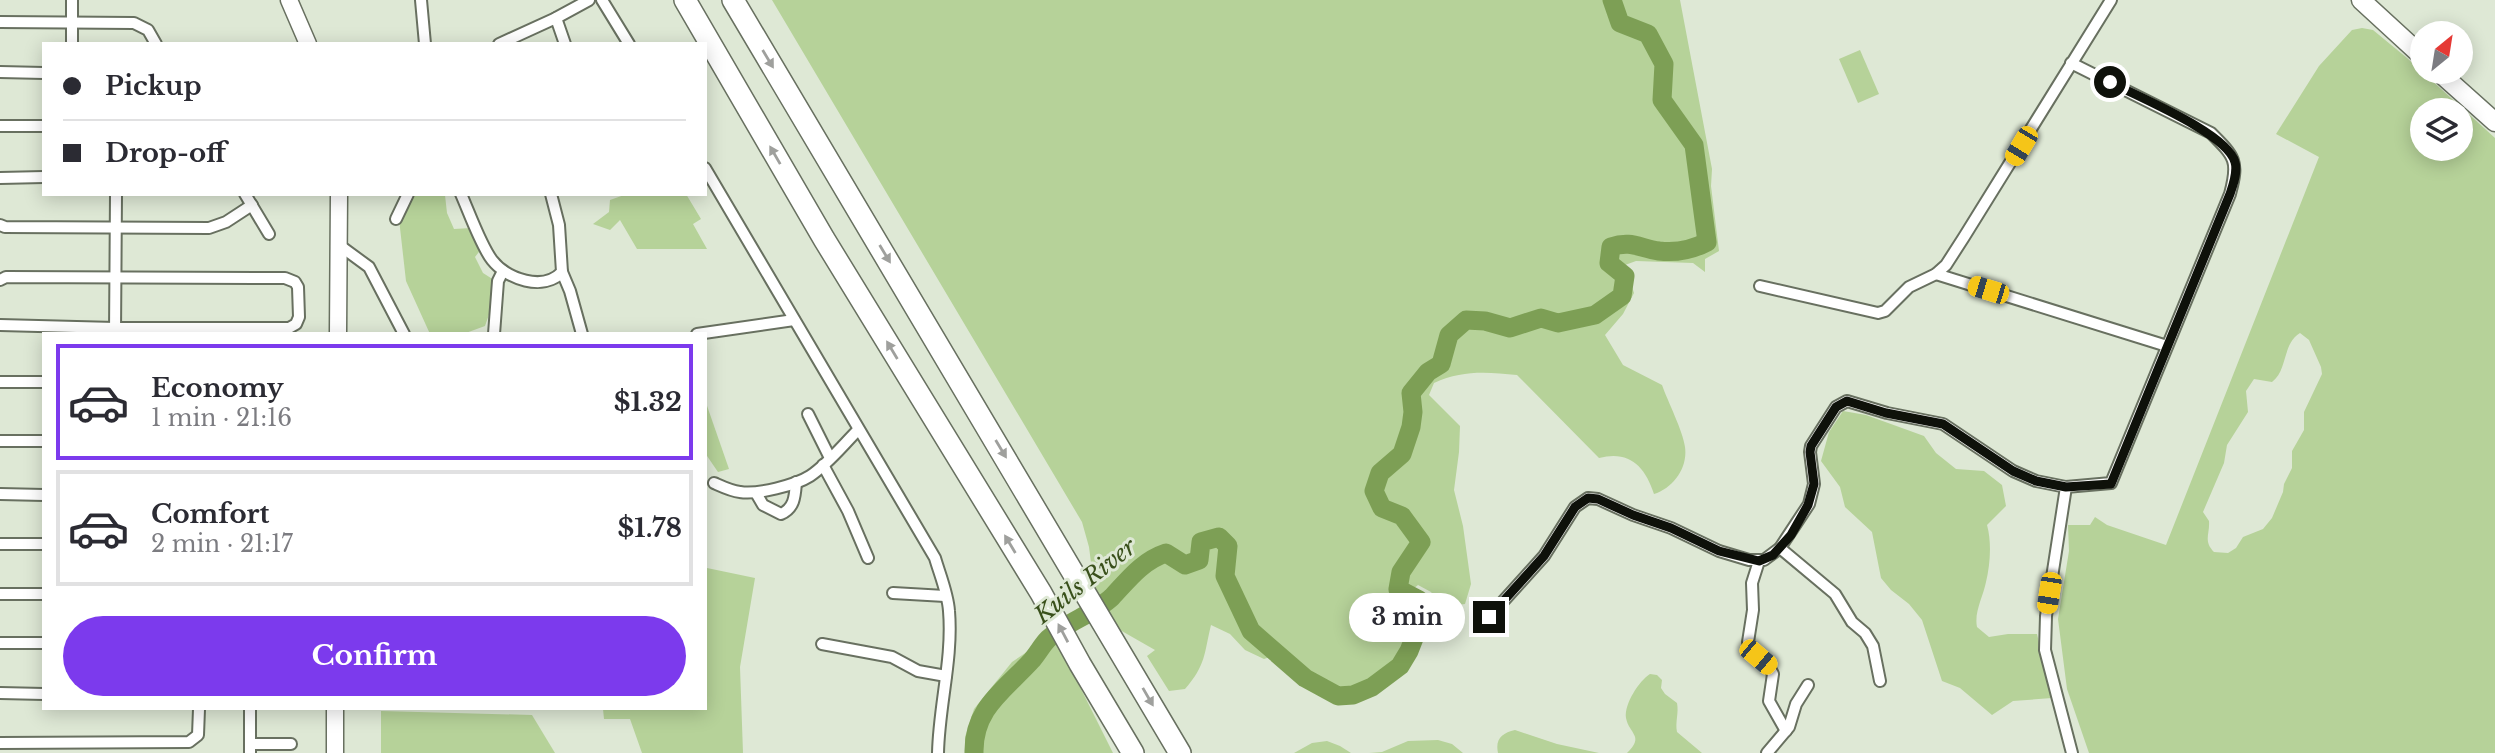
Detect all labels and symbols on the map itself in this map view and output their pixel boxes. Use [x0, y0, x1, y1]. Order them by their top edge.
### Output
north arrow [2410, 21, 2473, 84]
one-way arrow [761, 49, 774, 68]
route start [2094, 66, 2126, 98]
car [2002, 123, 2041, 169]
one-way arrow [769, 145, 781, 164]
one-way arrow [878, 244, 891, 263]
car [1965, 274, 2012, 306]
one-way arrow [885, 340, 898, 359]
one-way arrow [995, 440, 1007, 459]
water label: Kuils River [1028, 532, 1143, 630]
one-way arrow [1004, 534, 1017, 553]
car [2036, 571, 2063, 615]
callout: 3 min [1349, 592, 1464, 642]
route end [1473, 601, 1505, 633]
one-way arrow [1057, 623, 1069, 643]
car [1736, 635, 1781, 679]
one-way arrow [1141, 687, 1154, 706]

